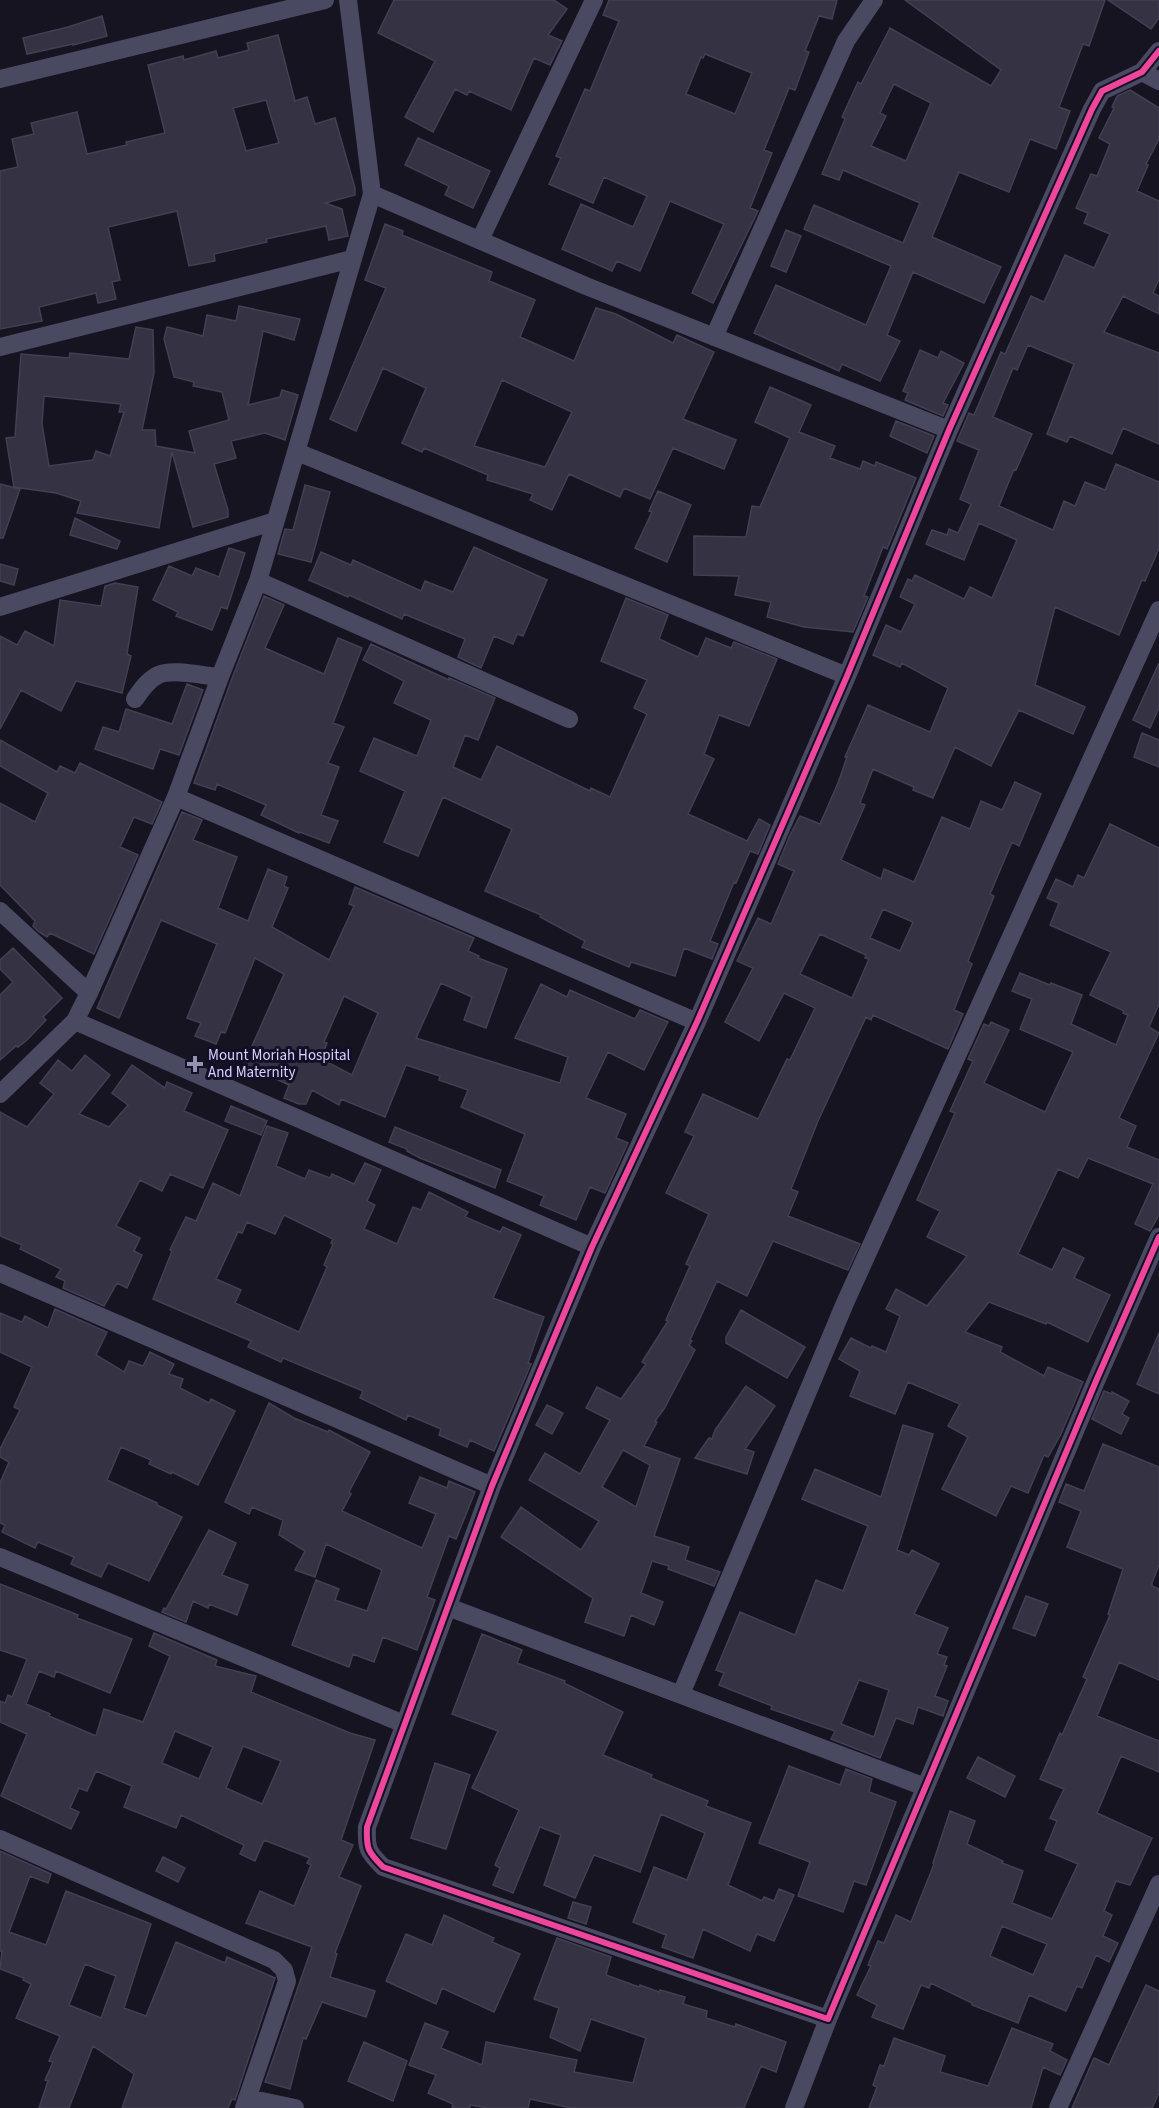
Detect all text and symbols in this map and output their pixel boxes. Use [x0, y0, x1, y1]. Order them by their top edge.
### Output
place label: Mount Moriah Hospital And Maternity [208, 1045, 351, 1083]
marker: Mount Moriah Hospital And Maternity [186, 1055, 204, 1073]

